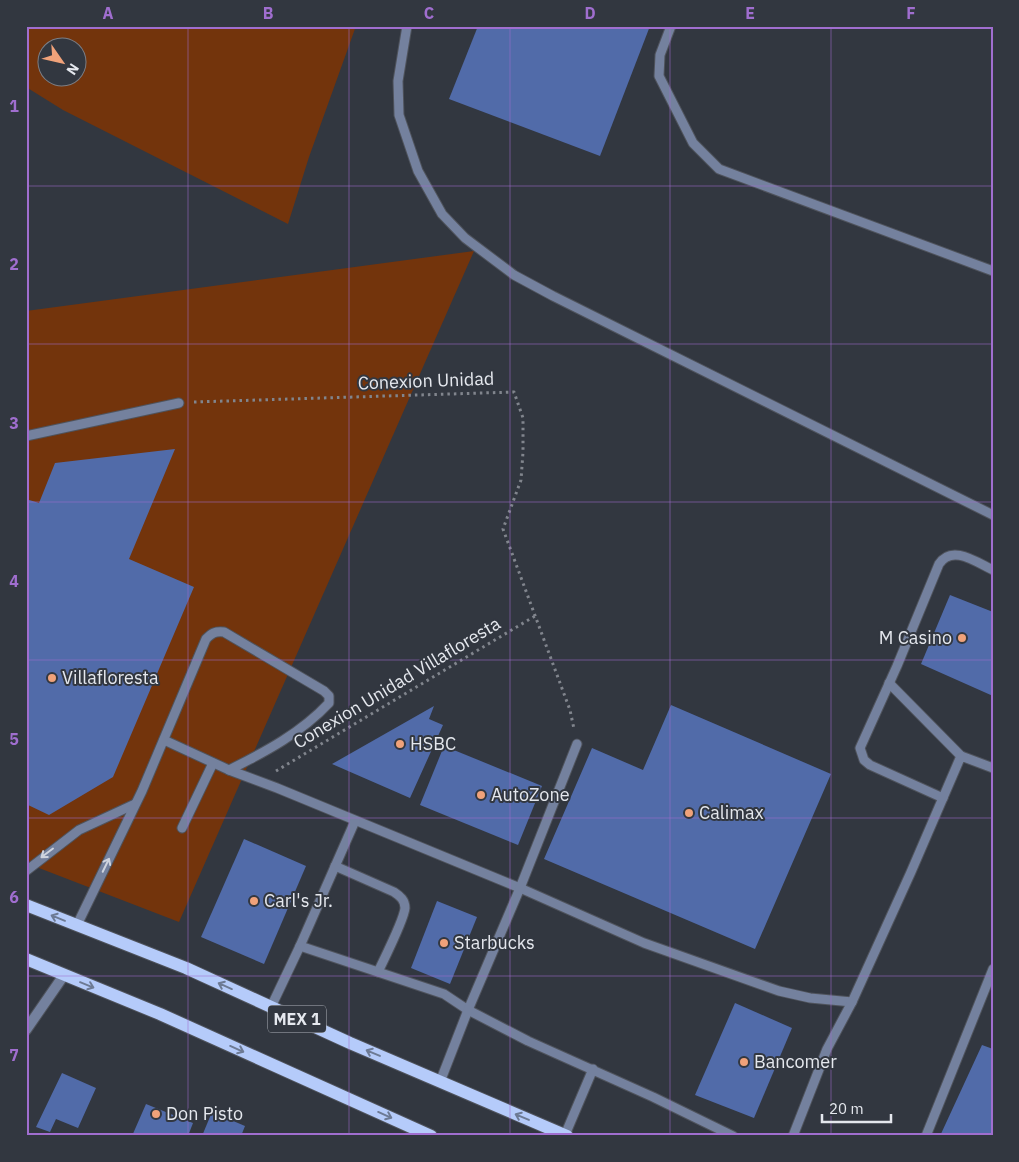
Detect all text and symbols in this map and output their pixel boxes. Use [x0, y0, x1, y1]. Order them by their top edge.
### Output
text: A [103, 3, 114, 23]
text: B [263, 3, 274, 23]
text: C [424, 3, 434, 23]
text: D [584, 3, 596, 23]
text: E [745, 3, 755, 23]
text: F [906, 3, 916, 23]
north arrow [38, 38, 88, 88]
text: N [62, 60, 83, 79]
text: 1 [9, 96, 19, 116]
text: 2 [9, 254, 19, 274]
street label: Conexion Unidad [357, 367, 495, 394]
text: 3 [9, 413, 19, 433]
text: 4 [9, 571, 19, 591]
street label: Conexion Unidad Villafloresta [289, 611, 505, 754]
place label: M Casino [879, 626, 952, 649]
marker: M Casino [956, 632, 968, 644]
place label: Villafloresta [62, 666, 159, 689]
marker: Villafloresta [46, 672, 58, 684]
text: 5 [9, 729, 19, 749]
place label: HSBC [410, 732, 456, 755]
marker: HSBC [394, 738, 406, 750]
place label: AutoZone [491, 783, 570, 806]
marker: AutoZone [475, 789, 487, 801]
place label: Calimax [699, 801, 764, 824]
marker: Calimax [683, 807, 695, 819]
one-way arrow [41, 848, 54, 859]
one-way arrow [101, 858, 111, 873]
text: 6 [9, 887, 19, 907]
place label: Carl's Jr. [264, 889, 333, 912]
marker: Carl's Jr. [248, 895, 260, 907]
one-way arrow [51, 912, 66, 921]
place label: Starbucks [454, 931, 535, 954]
marker: Starbucks [438, 937, 450, 949]
one-way arrow [79, 980, 94, 990]
one-way arrow [218, 981, 233, 991]
road number: MEX 1 [268, 1006, 326, 1032]
one-way arrow [229, 1044, 244, 1054]
text: 7 [9, 1045, 19, 1065]
one-way arrow [366, 1047, 381, 1057]
place label: Bancomer [754, 1050, 837, 1073]
marker: Bancomer [738, 1056, 750, 1068]
scale bar [822, 1092, 890, 1124]
text: 20 m [829, 1099, 864, 1118]
place label: Don Pisto [166, 1102, 243, 1125]
marker: Don Pisto [150, 1108, 162, 1120]
one-way arrow [377, 1111, 392, 1120]
one-way arrow [515, 1111, 530, 1120]

